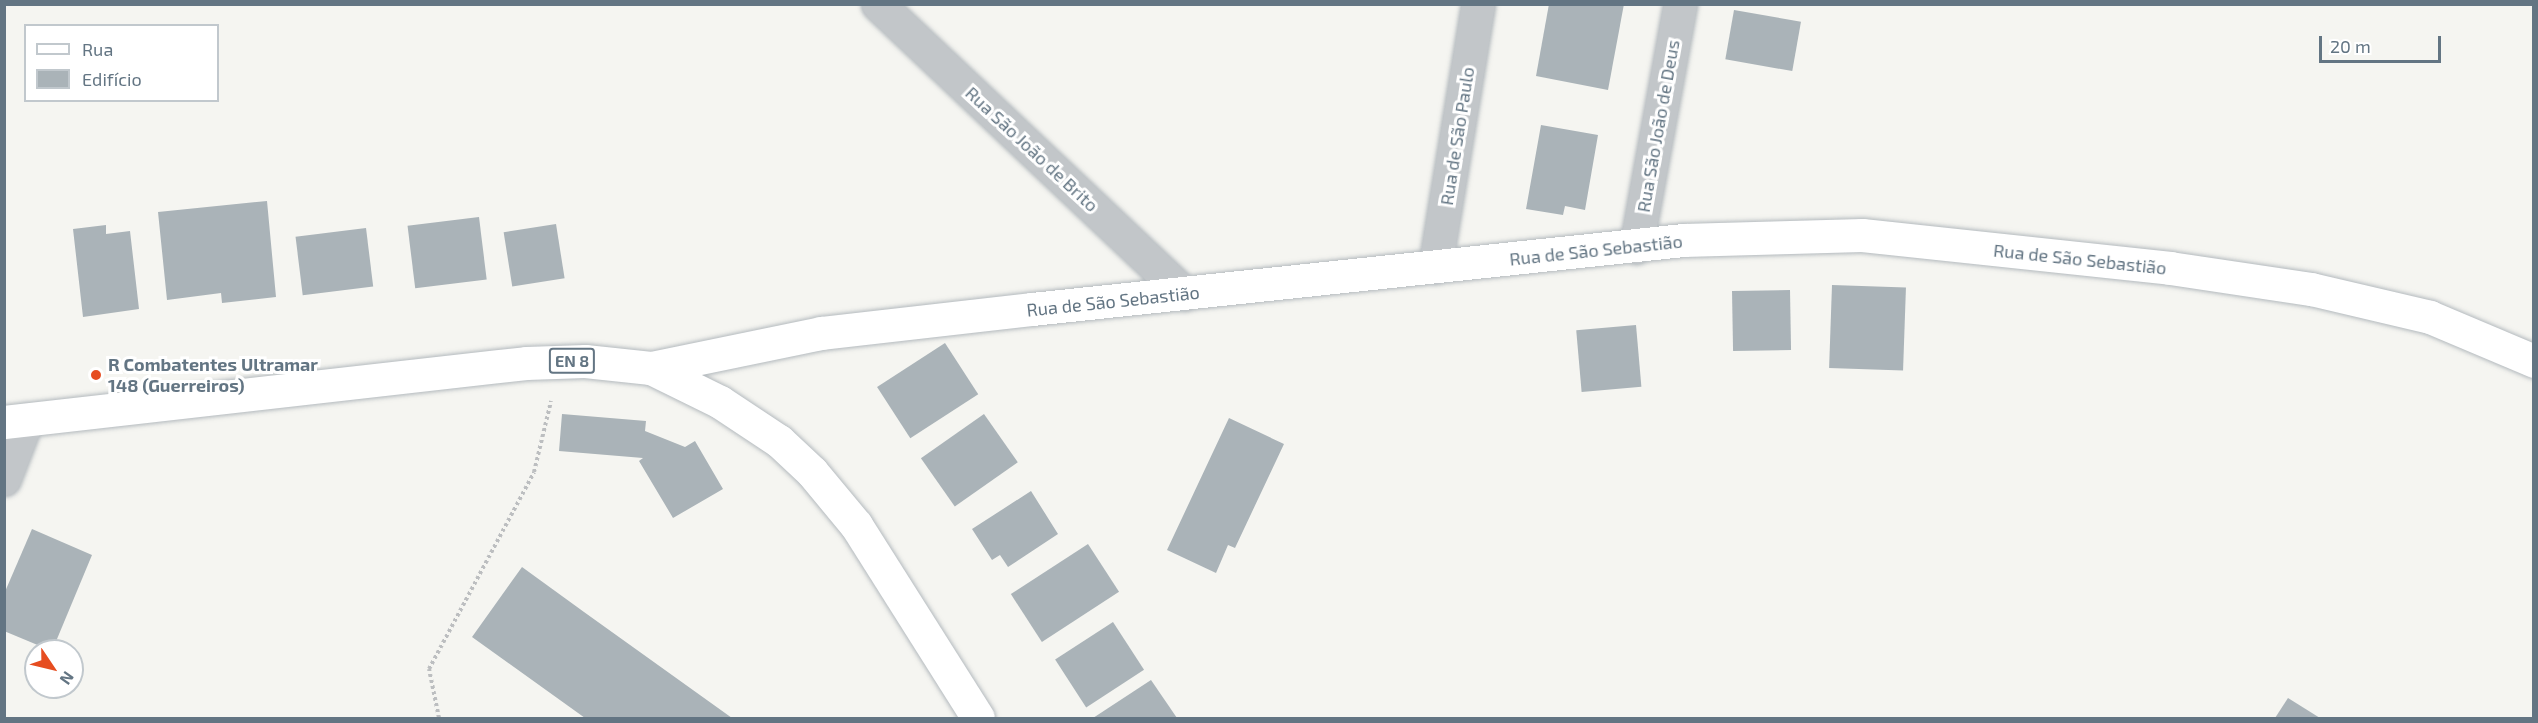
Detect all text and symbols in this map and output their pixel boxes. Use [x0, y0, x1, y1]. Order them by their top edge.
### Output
legend [24, 24, 219, 102]
scale bar [2322, 24, 2444, 62]
text: 20 m [2330, 35, 2371, 57]
text: Rua [82, 38, 113, 60]
street label: Rua São João de Deus [1632, 38, 1684, 214]
street label: Rua de São Paulo [1435, 65, 1479, 207]
text: Edifício [82, 68, 142, 90]
street label: Rua São João de Brito [961, 82, 1103, 216]
street label: Rua de São Sebastião [1508, 230, 1684, 270]
street label: Rua de São Sebastião [1992, 239, 2168, 279]
street label: Rua de São Sebastião [1025, 281, 1201, 321]
road number: EN 8 [548, 348, 596, 374]
place label: R Combatentes Ultramar 148 (Guerreiros) [108, 354, 318, 397]
marker: R Combatentes Ultramar 148 (Guerreiros) [89, 368, 103, 382]
north arrow [24, 639, 84, 699]
text: N [56, 668, 79, 689]

